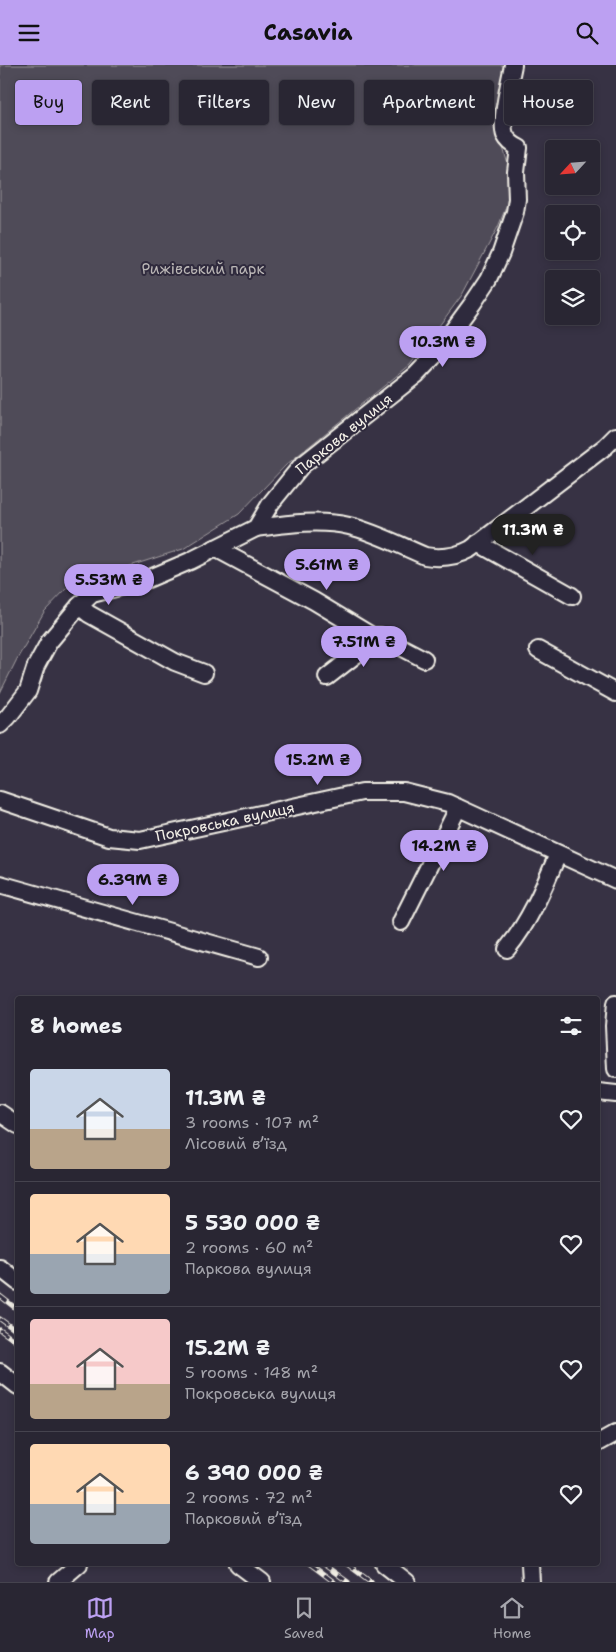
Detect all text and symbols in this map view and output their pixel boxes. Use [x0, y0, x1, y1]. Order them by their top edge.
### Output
text: Casavia [264, 18, 352, 47]
icon: menu [15, 19, 43, 47]
icon: search [573, 19, 601, 47]
chip: Buy [15, 80, 82, 125]
chip: Rent [92, 80, 169, 125]
chip: Filters [179, 80, 269, 125]
chip: New [279, 80, 354, 125]
chip: Apartment [364, 80, 494, 125]
chip: House [504, 80, 593, 125]
north arrow [545, 140, 600, 195]
map controls [545, 140, 600, 325]
button: locate [545, 205, 600, 260]
park label: Рижівський парк [142, 259, 264, 279]
button: layers [545, 270, 600, 325]
pin: 10.3M ₴ [397, 325, 489, 368]
text: 10.3M ₴ [410, 331, 476, 352]
street label: Паркова вулиця [292, 389, 396, 479]
pin: 11.3M ₴ [487, 513, 579, 556]
text: 11.3M ₴ [502, 519, 564, 540]
pin: 5.61M ₴ [281, 549, 373, 591]
text: 5.61M ₴ [295, 554, 359, 575]
pin: 5.53M ₴ [63, 563, 155, 606]
text: 5.53M ₴ [75, 569, 143, 590]
pin: 7.51M ₴ [318, 625, 410, 668]
text: 7.51M ₴ [332, 631, 396, 652]
pin: 15.2M ₴ [272, 743, 364, 786]
text: 15.2M ₴ [285, 749, 351, 770]
street label: Покровська вулиця [154, 797, 296, 847]
pin: 14.2M ₴ [398, 829, 490, 872]
text: 14.2M ₴ [411, 835, 477, 856]
pin: 6.39M ₴ [87, 863, 179, 906]
text: 6.39M ₴ [98, 869, 168, 890]
text: 8 homes [30, 1012, 122, 1040]
icon: filters [557, 1012, 585, 1040]
text: 11.3M ₴ [185, 1084, 266, 1112]
icon: home [70, 1089, 130, 1149]
icon: heart [557, 1105, 585, 1133]
text: 3 rooms · 107 m² [185, 1112, 319, 1133]
text: Лісовий в’їзд [185, 1133, 287, 1154]
text: 5 530 000 ₴ [185, 1209, 320, 1237]
icon: home [70, 1214, 130, 1274]
icon: heart [557, 1230, 585, 1258]
text: 2 rooms · 60 m² [185, 1237, 313, 1258]
text: Паркова вулиця [185, 1258, 312, 1279]
text: 15.2M ₴ [185, 1334, 270, 1362]
icon: home [70, 1339, 130, 1399]
icon: heart [557, 1355, 585, 1383]
text: 5 rooms · 148 m² [185, 1362, 318, 1383]
text: Покровська вулиця [185, 1383, 336, 1404]
text: 6 390 000 ₴ [185, 1459, 323, 1487]
icon: home [70, 1464, 130, 1524]
icon: heart [557, 1480, 585, 1508]
text: 2 rooms · 72 m² [185, 1487, 313, 1508]
text: Парковий в’їзд [185, 1508, 302, 1529]
tab: Map [85, 1594, 115, 1642]
tab: Saved [284, 1594, 324, 1642]
tab: Home [493, 1594, 531, 1642]

